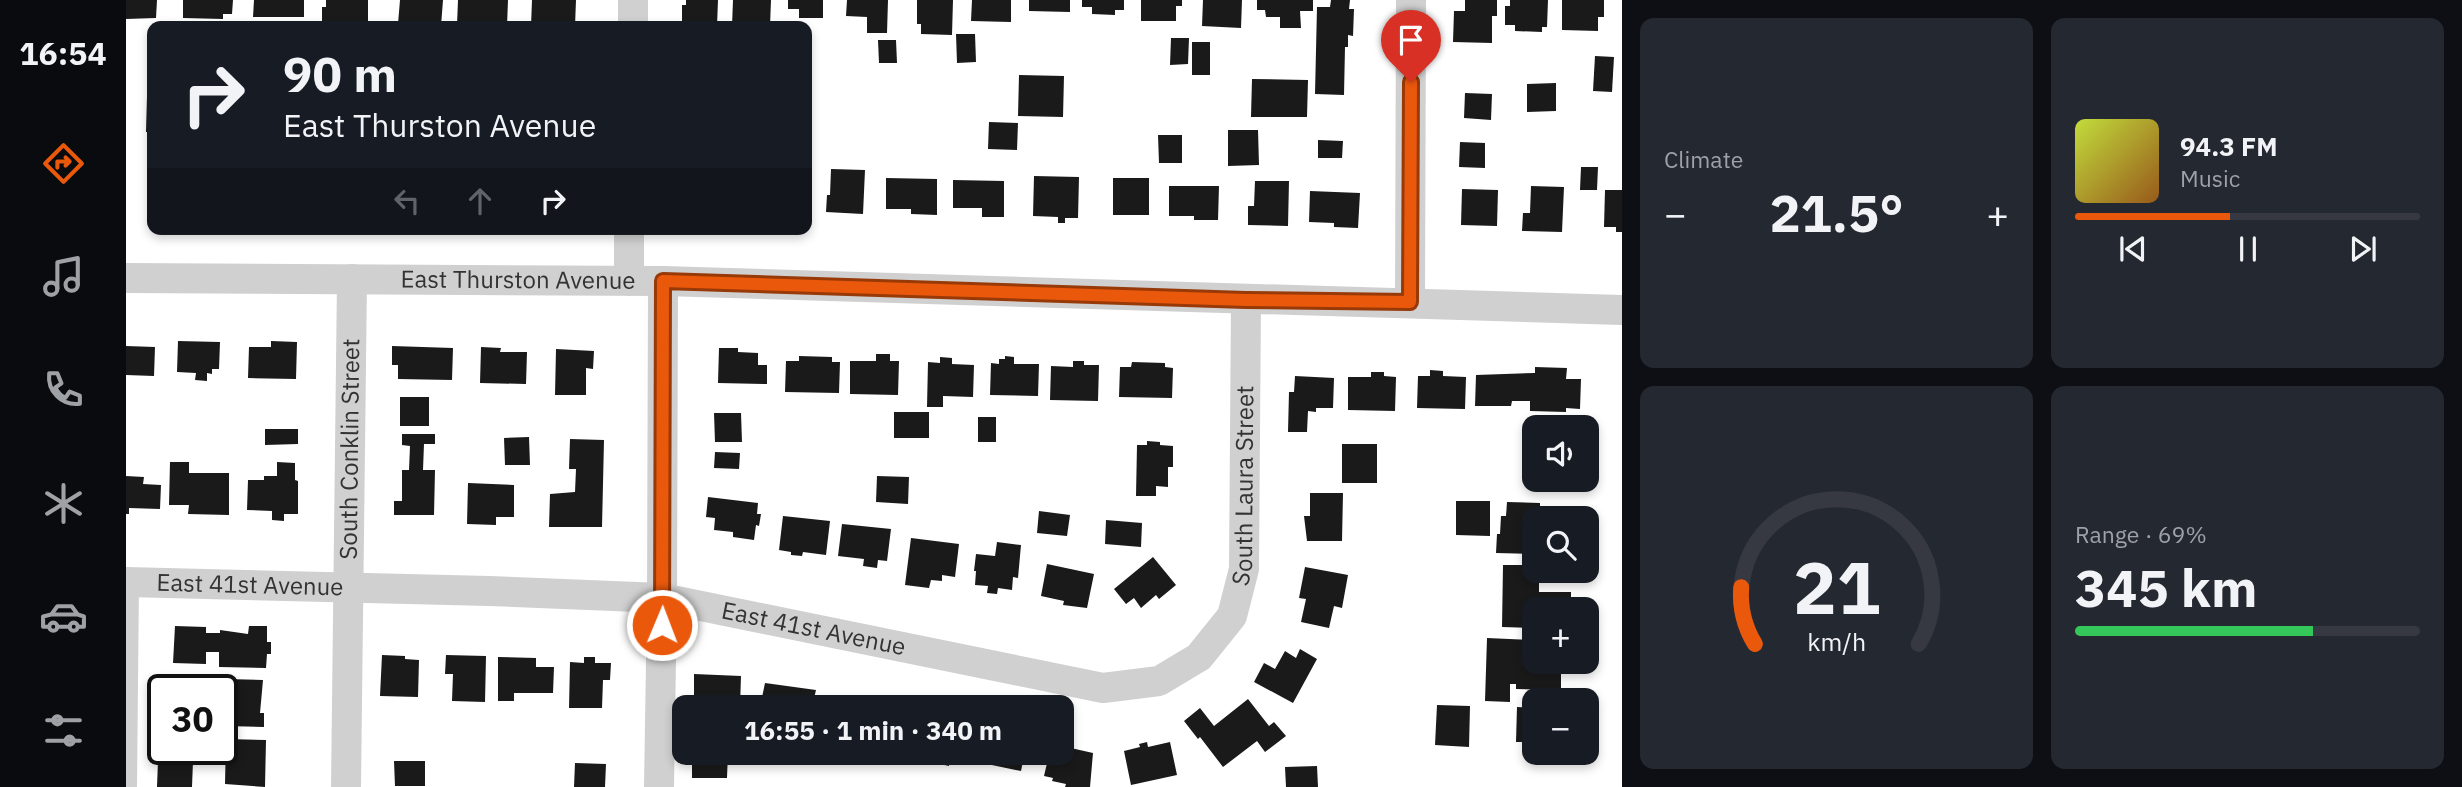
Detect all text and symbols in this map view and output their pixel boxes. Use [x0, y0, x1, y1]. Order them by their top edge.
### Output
pin [1381, 10, 1441, 82]
icon: arrive [1392, 21, 1430, 59]
text: 16:54 [19, 32, 107, 74]
text: 90 m [283, 42, 397, 105]
icon: right [168, 49, 259, 140]
text: East Thurston Avenue [283, 104, 596, 146]
text: 94.3 FM [2180, 129, 2278, 163]
icon: directions [39, 139, 88, 188]
text: Climate [1664, 144, 1743, 174]
text: Music [2180, 163, 2240, 193]
text: 21.5° [1769, 179, 1904, 246]
icon: left [388, 182, 426, 220]
icon: ahead [461, 182, 499, 220]
icon: right [534, 182, 572, 220]
text: − [1664, 189, 1687, 238]
text: + [1986, 189, 2009, 238]
icon: previous [2114, 230, 2152, 268]
icon: pause [2229, 230, 2267, 268]
icon: next [2344, 230, 2382, 268]
icon: music [39, 252, 88, 301]
street label: East Thurston Avenue [400, 263, 636, 296]
street label: South Conklin Street [332, 338, 366, 560]
icon: phone [39, 365, 88, 414]
street label: South Laura Street [1223, 385, 1260, 589]
map controls [1522, 415, 1599, 765]
button: sound [1522, 415, 1599, 492]
icon: climate [39, 479, 88, 528]
button: search [1522, 506, 1599, 583]
text: Range · 69% [2075, 519, 2207, 549]
text: 21 [1793, 539, 1880, 634]
text: 345 km [2075, 554, 2257, 621]
street label: East 41st Avenue [156, 566, 344, 602]
position arrow [625, 588, 699, 662]
icon: car [39, 592, 88, 641]
street label: East 41st Avenue [719, 594, 909, 662]
button: + [1522, 597, 1599, 674]
text: km/h [1807, 624, 1866, 657]
speed limit sign: 30 [147, 674, 238, 765]
button: − [1522, 688, 1599, 765]
icon: filters [39, 706, 88, 755]
text: 16:55 · 1 min · 340 m [744, 713, 1002, 747]

